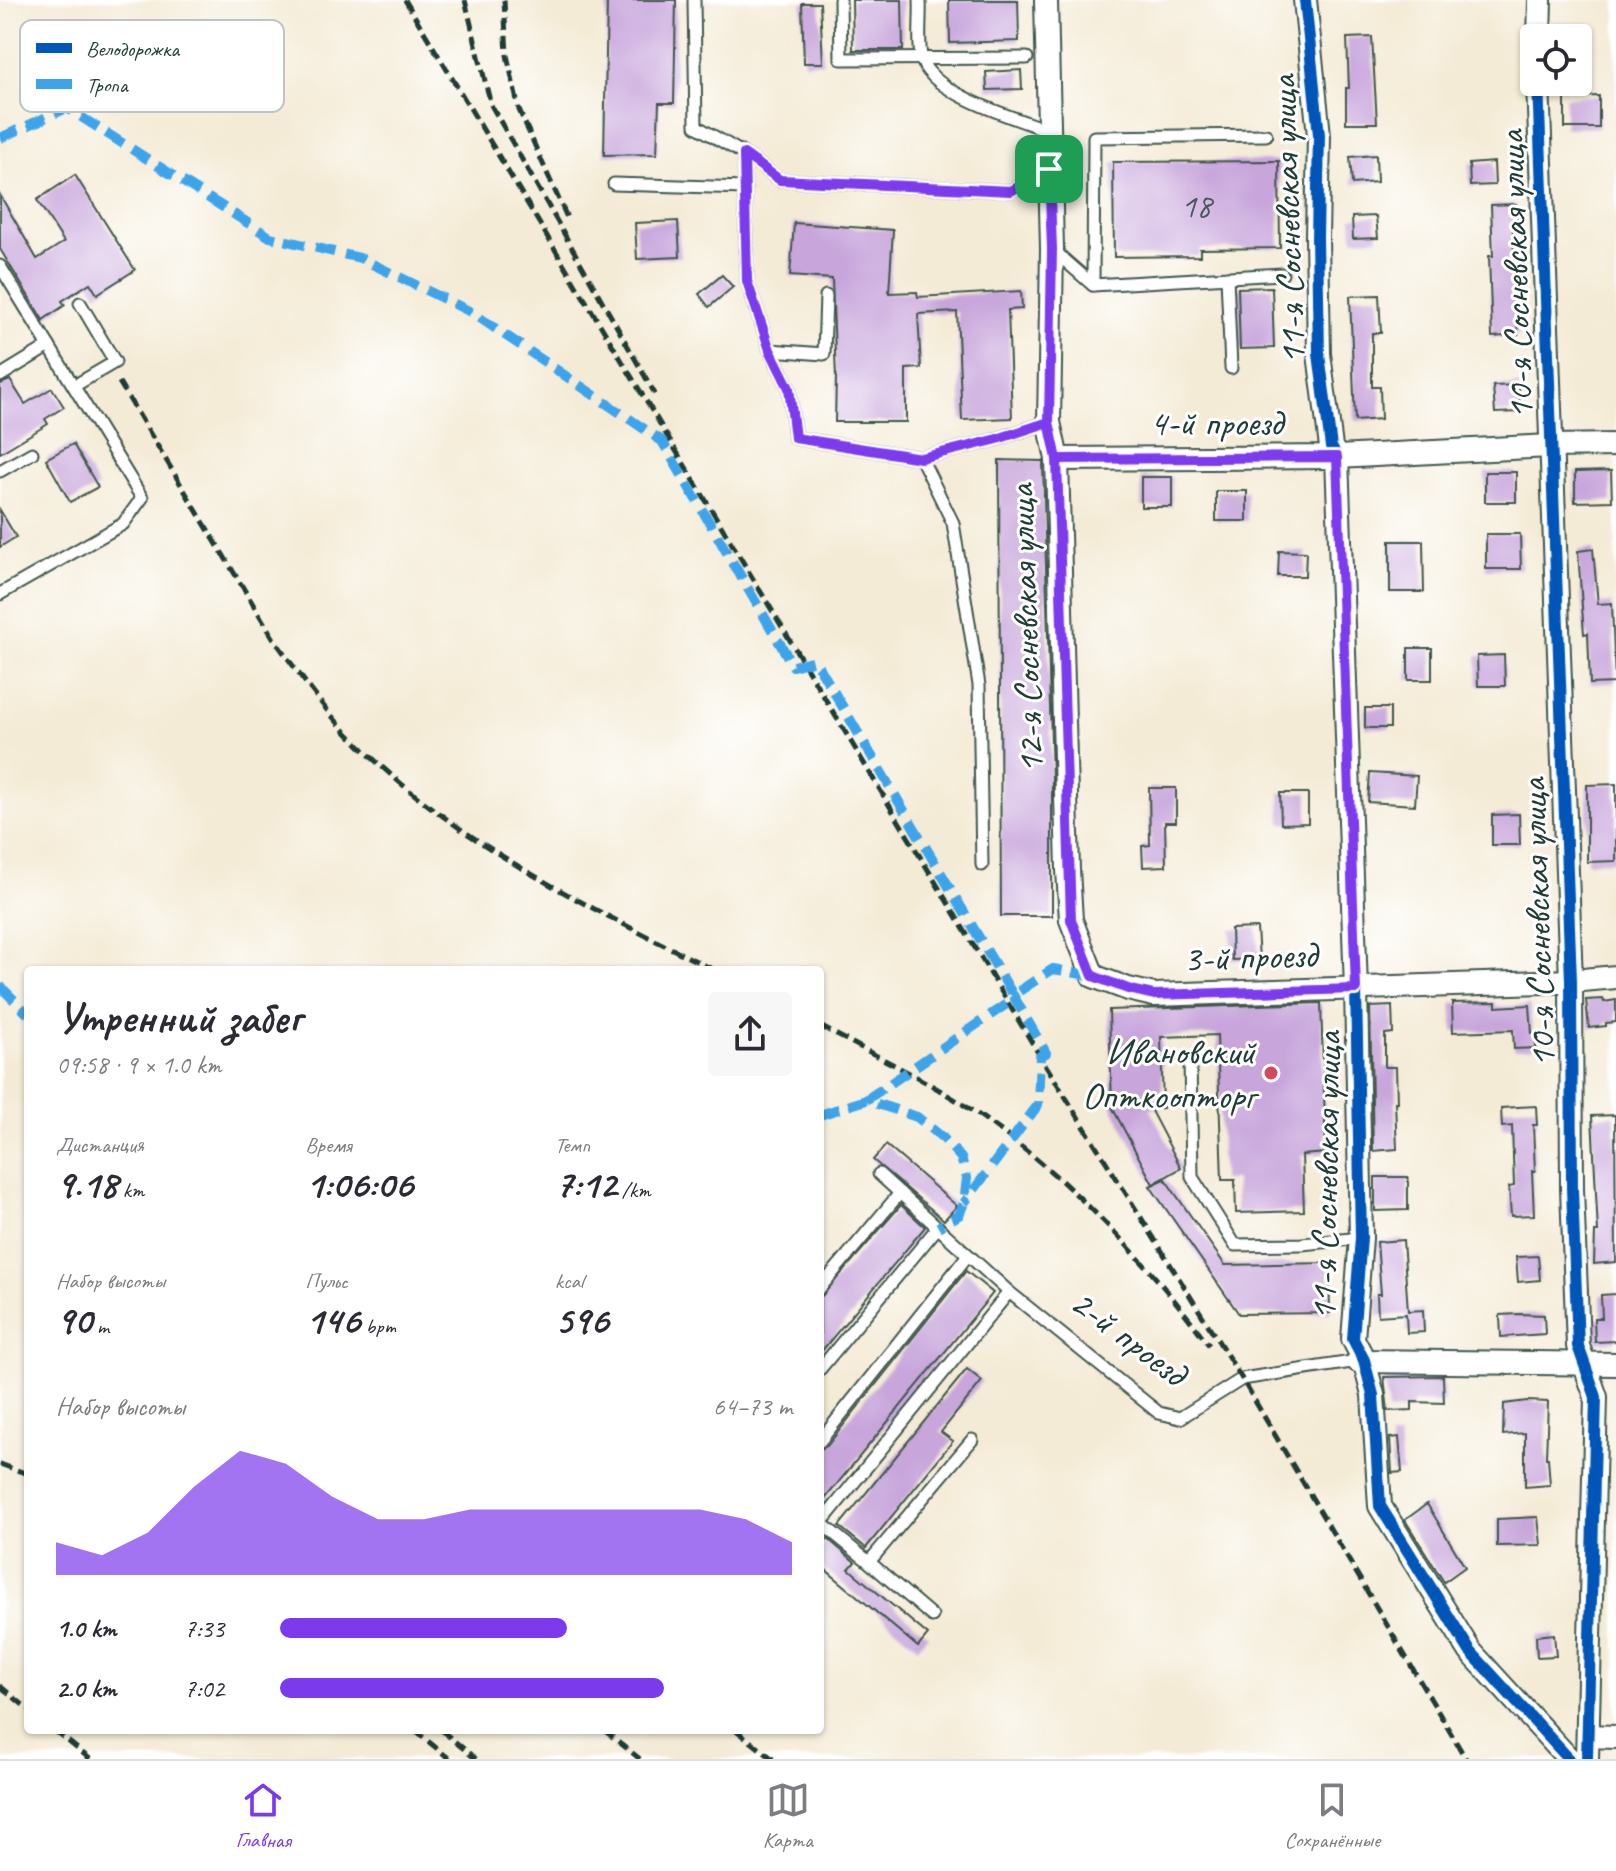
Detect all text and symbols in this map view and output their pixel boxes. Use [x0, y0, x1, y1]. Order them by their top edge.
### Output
legend [20, 20, 284, 112]
map controls [1520, 24, 1592, 96]
button: locate [1520, 24, 1592, 96]
text: Велодорожка [86, 35, 180, 63]
text: Тропа [86, 71, 129, 99]
street label: 11-я Сосневская улица [1259, 72, 1316, 365]
street label: 10-я Сосневская улица [1487, 127, 1544, 420]
pin [1015, 135, 1083, 203]
icon: arrive [1027, 147, 1071, 191]
house number: 18 [1181, 184, 1215, 227]
street label: 4-й проезд [1149, 399, 1286, 446]
street label: 12-я Сосневская улица [997, 481, 1054, 774]
street label: 10-я Сосневская улица [1509, 775, 1566, 1068]
street label: 3-й проезд [1182, 931, 1321, 982]
text: Утренний забег [56, 990, 301, 1045]
button: share [708, 992, 792, 1076]
place label: Ивановский Опткоопторг [1082, 1028, 1260, 1119]
street label: 11-я Сосневская улица [1299, 1028, 1352, 1321]
text: 09:58 · 9 × 1.0 km [56, 1048, 222, 1081]
marker: Ивановский Опткоопторг [1262, 1064, 1280, 1082]
text: Дистанция [56, 1131, 144, 1159]
text: Время [305, 1131, 352, 1159]
text: Темп [555, 1131, 590, 1159]
text: 9.18 [56, 1159, 117, 1209]
text: 1:06:06 [305, 1159, 413, 1209]
text: 7:12 [555, 1159, 616, 1209]
text: km [117, 1176, 144, 1204]
text: /km [616, 1176, 651, 1204]
text: Набор высоты [56, 1267, 165, 1295]
text: Пульс [305, 1267, 348, 1295]
text: kcal [555, 1267, 584, 1295]
street label: 2-й проезд [1061, 1278, 1199, 1399]
text: 90 [56, 1295, 92, 1345]
text: 146 [305, 1295, 360, 1345]
text: 596 [555, 1295, 608, 1345]
text: m [92, 1312, 109, 1340]
text: bpm [360, 1312, 396, 1340]
text: Набор высоты [56, 1390, 185, 1423]
text: 64–73 m [713, 1390, 792, 1423]
text: 1.0 km [56, 1612, 116, 1645]
text: 7:33 [184, 1612, 224, 1645]
text: 2.0 km [56, 1672, 116, 1705]
text: 7:02 [184, 1672, 224, 1705]
tab: Главная [236, 1778, 291, 1854]
tab: Карта [763, 1778, 813, 1854]
tab: Сохранённые [1285, 1778, 1380, 1854]

